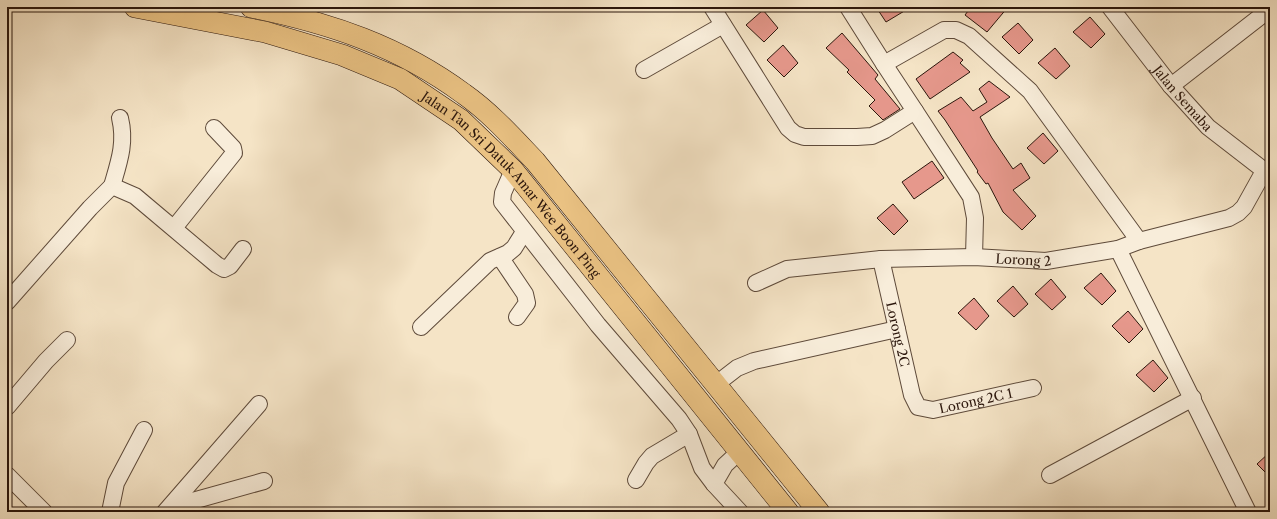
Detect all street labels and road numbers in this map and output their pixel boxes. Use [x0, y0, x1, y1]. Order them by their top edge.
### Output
street label: Jalan Semaba [1149, 61, 1216, 135]
street label: Jalan Tan Sri Datuk Amar Wee Boon Ping [417, 87, 604, 281]
street label: Lorong 2 [995, 250, 1052, 269]
street label: Lorong 2C [883, 300, 913, 368]
street label: Lorong 2C 1 [938, 385, 1014, 416]

